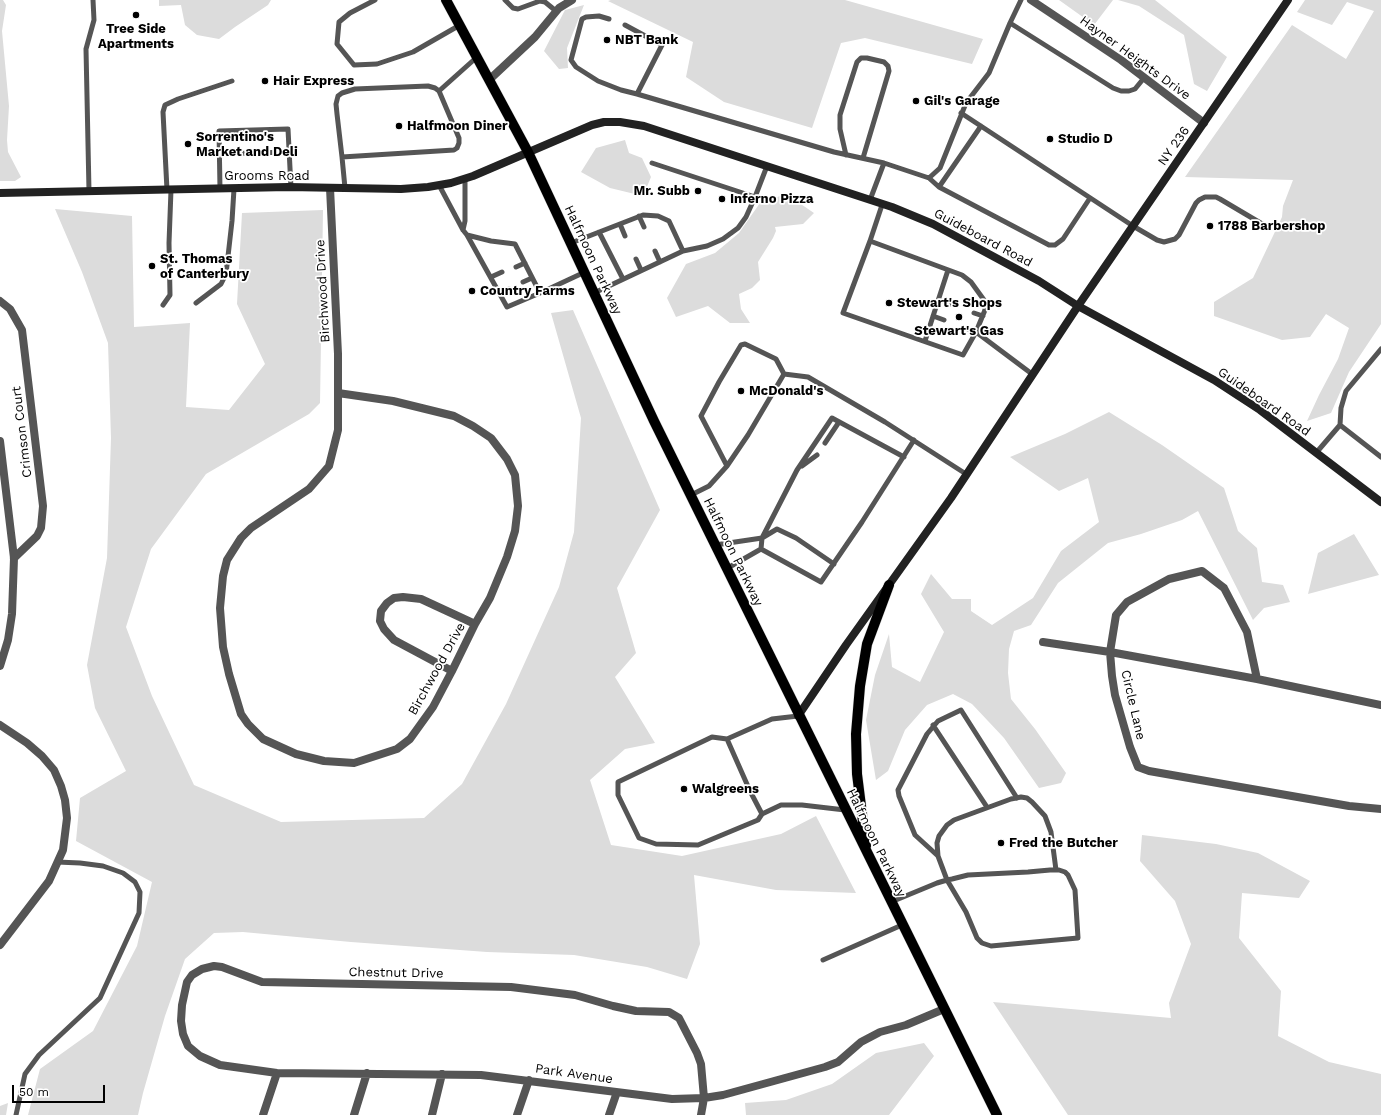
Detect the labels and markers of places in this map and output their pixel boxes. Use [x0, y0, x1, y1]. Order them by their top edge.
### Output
marker: Tree Side Apartments [131, 10, 141, 20]
place label: Tree Side Apartments [98, 21, 174, 52]
place label: NBT Bank [615, 32, 678, 48]
marker: NBT Bank [602, 35, 612, 45]
place label: Hair Express [273, 73, 354, 89]
marker: Hair Express [260, 76, 270, 86]
place label: Gil's Garage [924, 93, 1000, 109]
marker: Gil's Garage [911, 96, 921, 106]
place label: Halfmoon Diner [407, 118, 508, 134]
marker: Halfmoon Diner [394, 121, 404, 131]
place label: Sorrentino's Market and Deli [196, 129, 298, 160]
place label: Studio D [1058, 131, 1113, 147]
marker: Studio D [1045, 134, 1055, 144]
marker: Sorrentino's Market and Deli [183, 139, 193, 149]
place label: Mr. Subb [633, 183, 690, 199]
marker: Mr. Subb [693, 186, 703, 196]
place label: Inferno Pizza [730, 191, 814, 207]
marker: Inferno Pizza [717, 194, 727, 204]
place label: 1788 Barbershop [1218, 218, 1325, 234]
marker: 1788 Barbershop [1205, 221, 1215, 231]
place label: St. Thomas of Canterbury [160, 251, 249, 282]
marker: St. Thomas of Canterbury [147, 261, 157, 271]
place label: Country Farms [480, 283, 575, 299]
marker: Country Farms [467, 286, 477, 296]
place label: Stewart's Shops [897, 295, 1002, 311]
marker: Stewart's Shops [884, 298, 894, 308]
marker: Stewart's Gas [954, 312, 964, 322]
place label: Stewart's Gas [914, 323, 1004, 339]
place label: McDonald's [749, 383, 823, 399]
marker: McDonald's [736, 386, 746, 396]
place label: Walgreens [692, 781, 759, 797]
marker: Walgreens [679, 784, 689, 794]
place label: Fred the Butcher [1009, 835, 1118, 851]
marker: Fred the Butcher [996, 838, 1006, 848]

